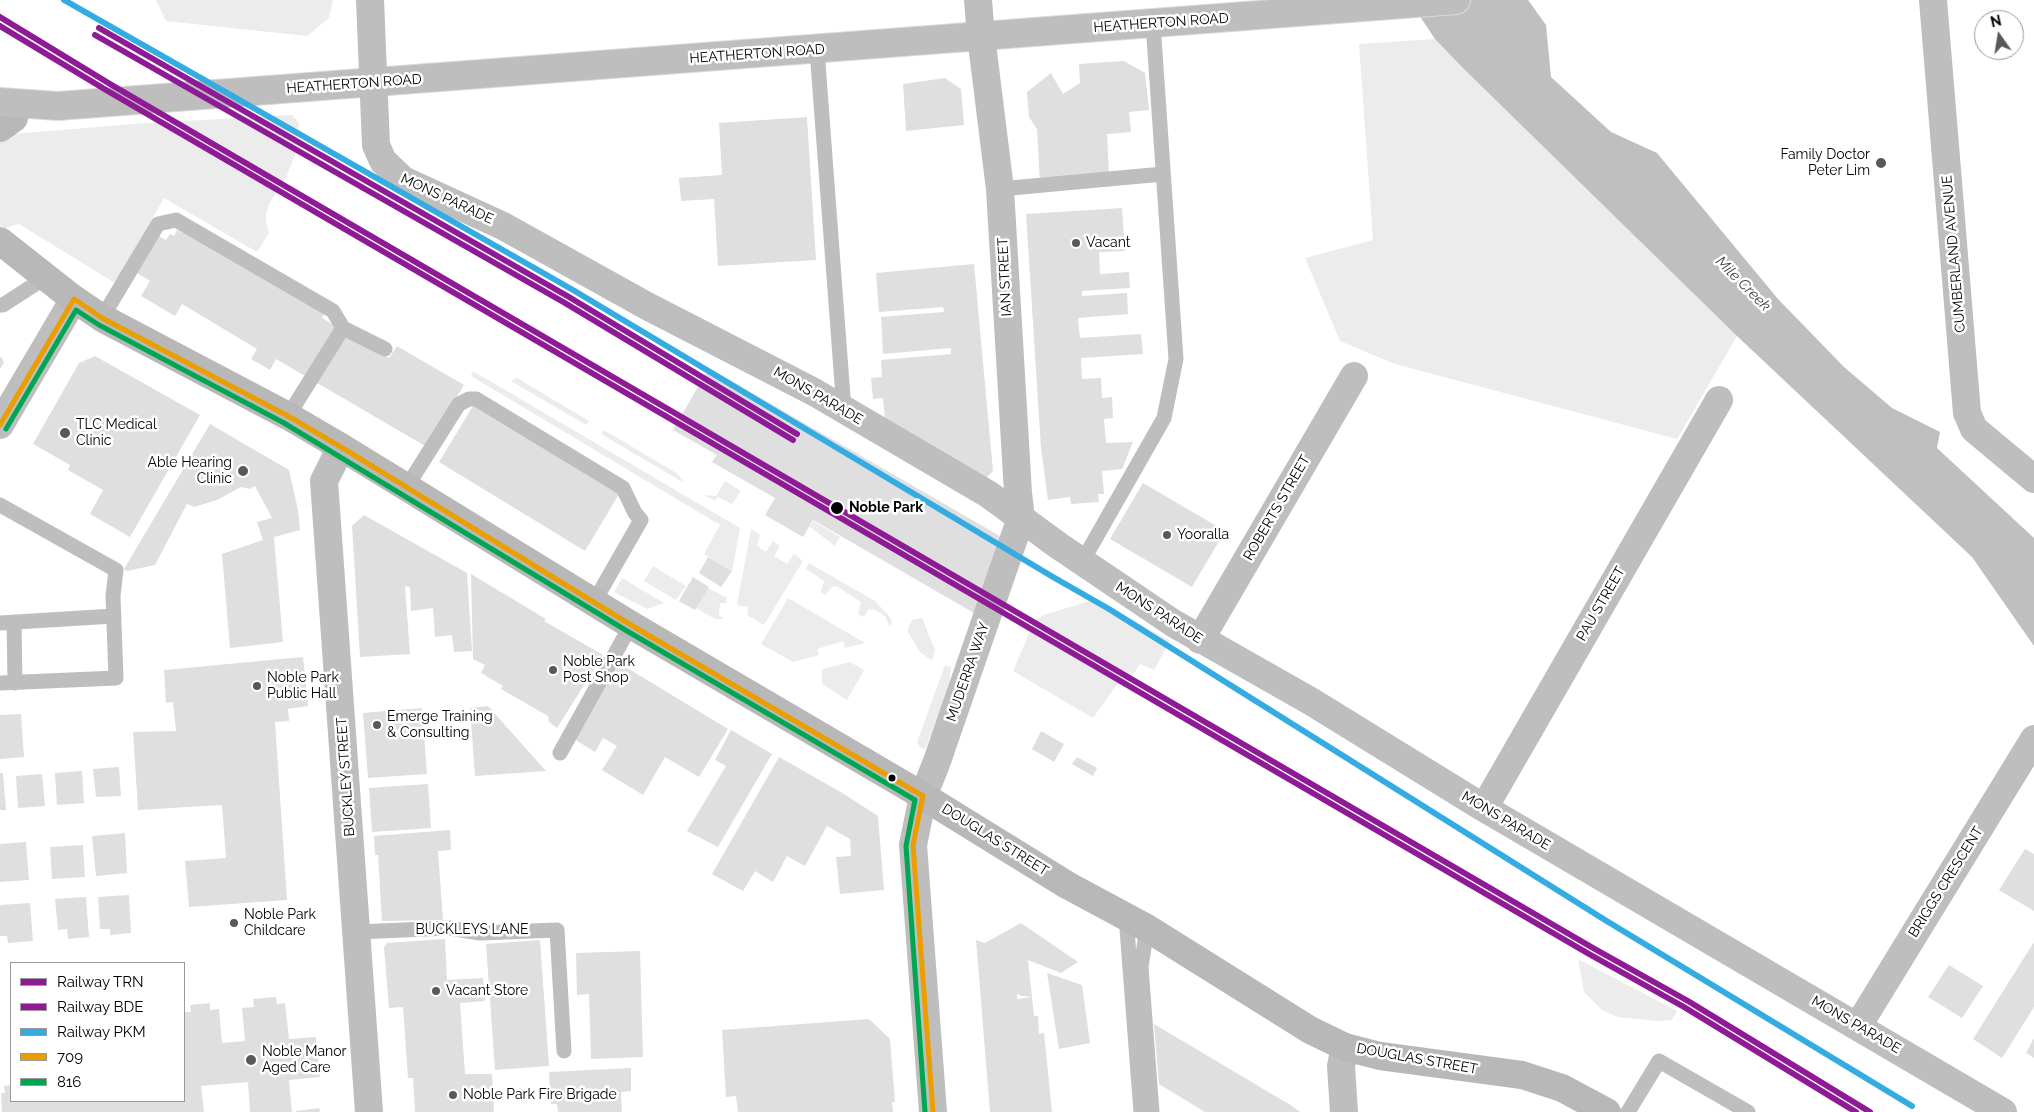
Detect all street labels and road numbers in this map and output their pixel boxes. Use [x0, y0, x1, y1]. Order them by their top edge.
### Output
street label: HEATHERTON ROAD [1093, 10, 1229, 36]
street label: HEATHERTON ROAD [689, 41, 825, 67]
street label: HEATHERTON ROAD [286, 71, 422, 97]
street label: MONS PARADE [398, 170, 496, 228]
street label: CUMBERLAND AVENUE [1939, 175, 1969, 333]
street label: IAN STREET [995, 237, 1015, 317]
street label: MONS PARADE [770, 364, 866, 428]
street label: ROBERTS STREET [1240, 452, 1314, 564]
street label: PAU STREET [1573, 564, 1629, 644]
street label: MONS PARADE [1112, 579, 1206, 647]
street label: MUDERRA WAY [943, 620, 993, 724]
street label: BUCKLEY STREET [333, 717, 359, 837]
street label: MONS PARADE [1459, 788, 1553, 854]
street label: DOUGLAS STREET [939, 800, 1051, 880]
street label: BRIGGS CRESCENT [1905, 824, 1987, 940]
street label: BUCKLEYS LANE [416, 922, 528, 938]
street label: MONS PARADE [1808, 993, 1904, 1057]
street label: DOUGLAS STREET [1355, 1040, 1479, 1078]

